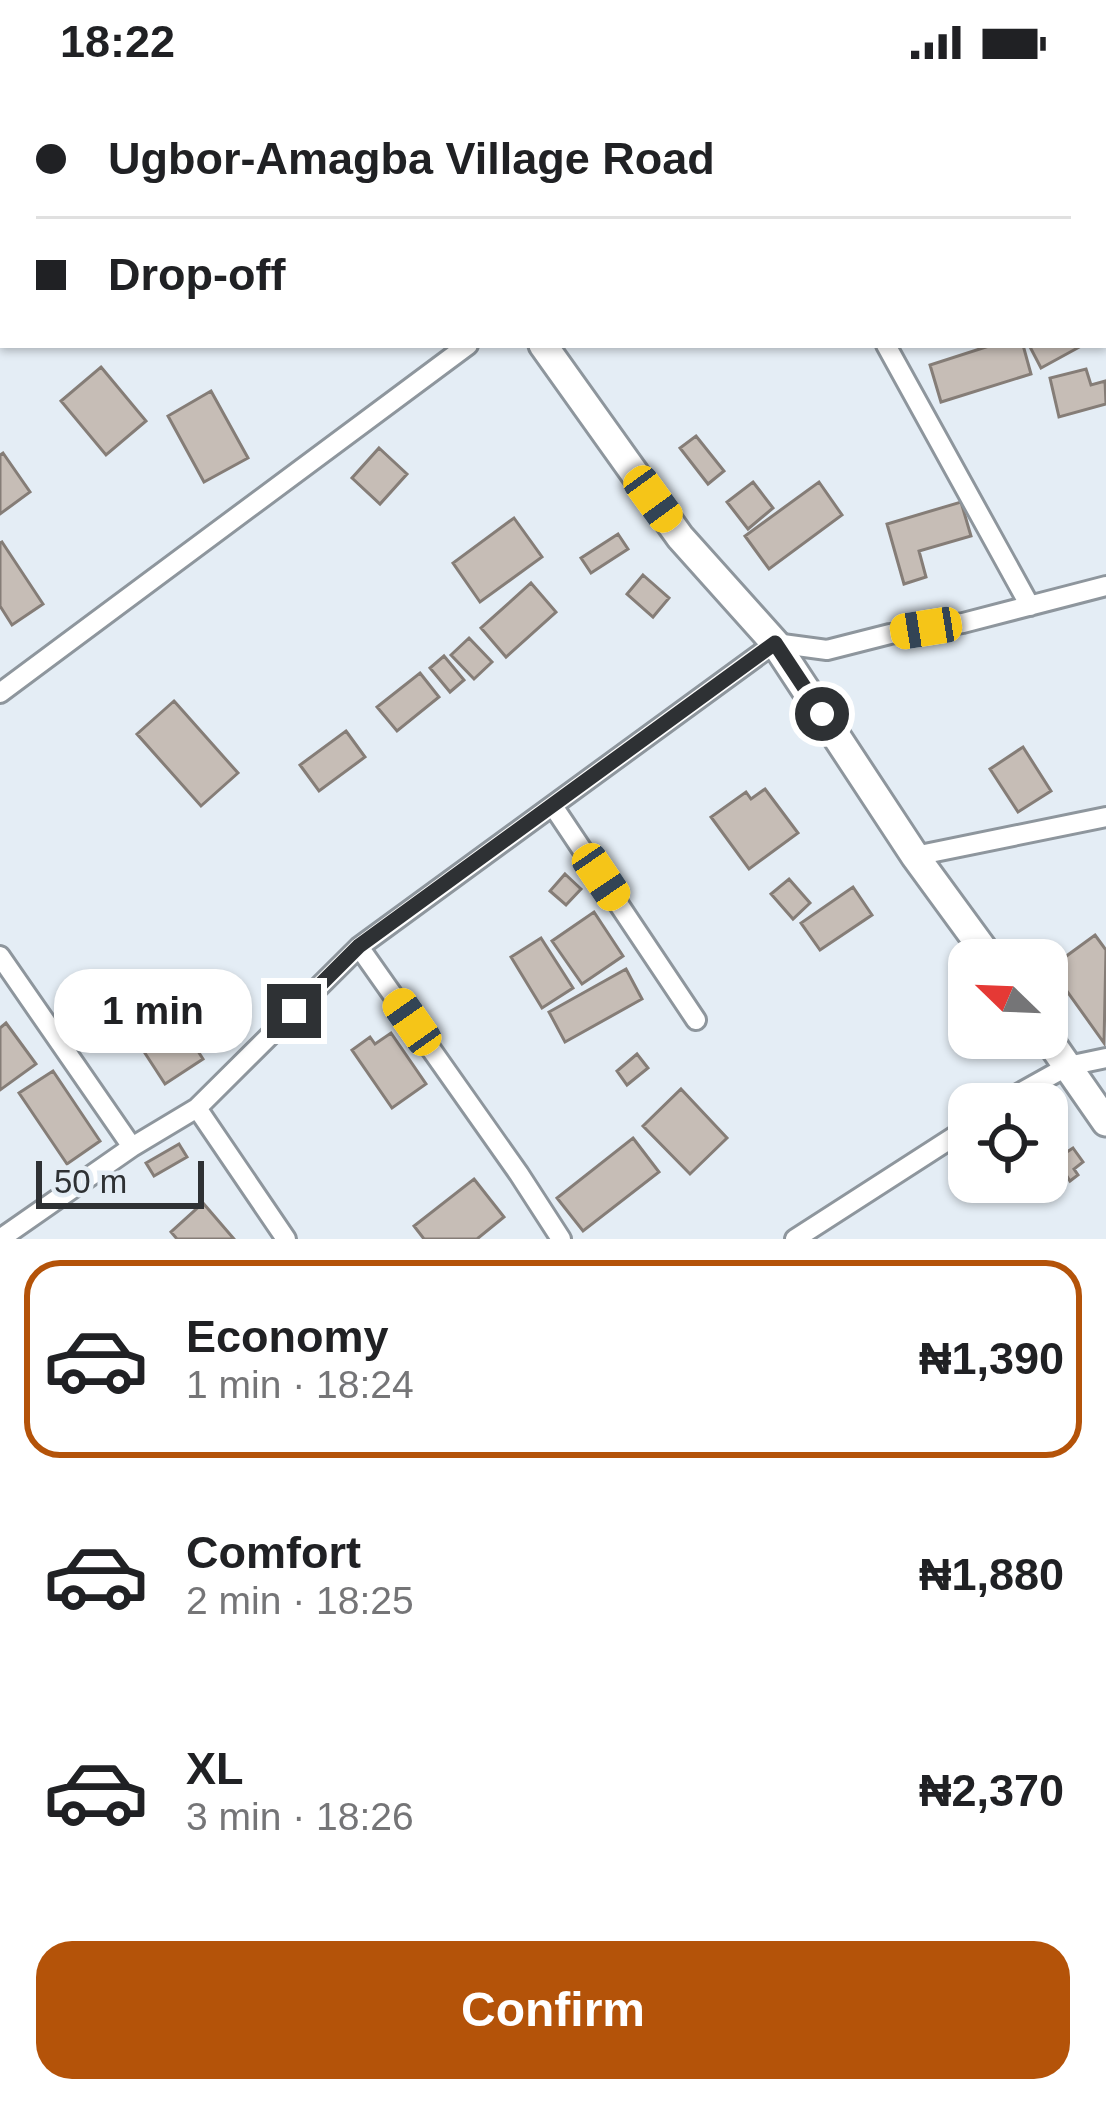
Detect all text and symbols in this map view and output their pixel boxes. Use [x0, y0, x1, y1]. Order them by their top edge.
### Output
text: 18:22 [60, 16, 175, 67]
text: Ugbor-Amagba Village Road [108, 133, 715, 184]
text: Drop-off [108, 249, 285, 300]
car [617, 459, 689, 539]
car [888, 605, 964, 651]
route start [795, 687, 849, 741]
car [566, 837, 636, 917]
north arrow [948, 939, 1068, 1059]
map controls [948, 939, 1068, 1203]
callout: 1 min [54, 969, 252, 1053]
car [377, 982, 447, 1062]
route end [267, 984, 321, 1038]
text: 1 min [102, 989, 204, 1032]
button: locate [948, 1083, 1068, 1203]
scale bar [36, 1155, 204, 1208]
text: 50 m [54, 1163, 127, 1200]
icon: car [42, 1305, 150, 1413]
text: Economy [186, 1311, 389, 1362]
text: ₦1,390 [919, 1333, 1064, 1384]
text: 1 min · 18:24 [186, 1363, 414, 1406]
icon: car [42, 1521, 150, 1629]
text: Comfort [186, 1527, 361, 1578]
text: ₦1,880 [919, 1549, 1064, 1600]
text: 2 min · 18:25 [186, 1579, 414, 1622]
icon: car [42, 1737, 150, 1845]
text: XL [186, 1743, 244, 1794]
text: ₦2,370 [919, 1765, 1064, 1816]
text: 3 min · 18:26 [186, 1795, 414, 1838]
button: Confirm [36, 1941, 1070, 2079]

